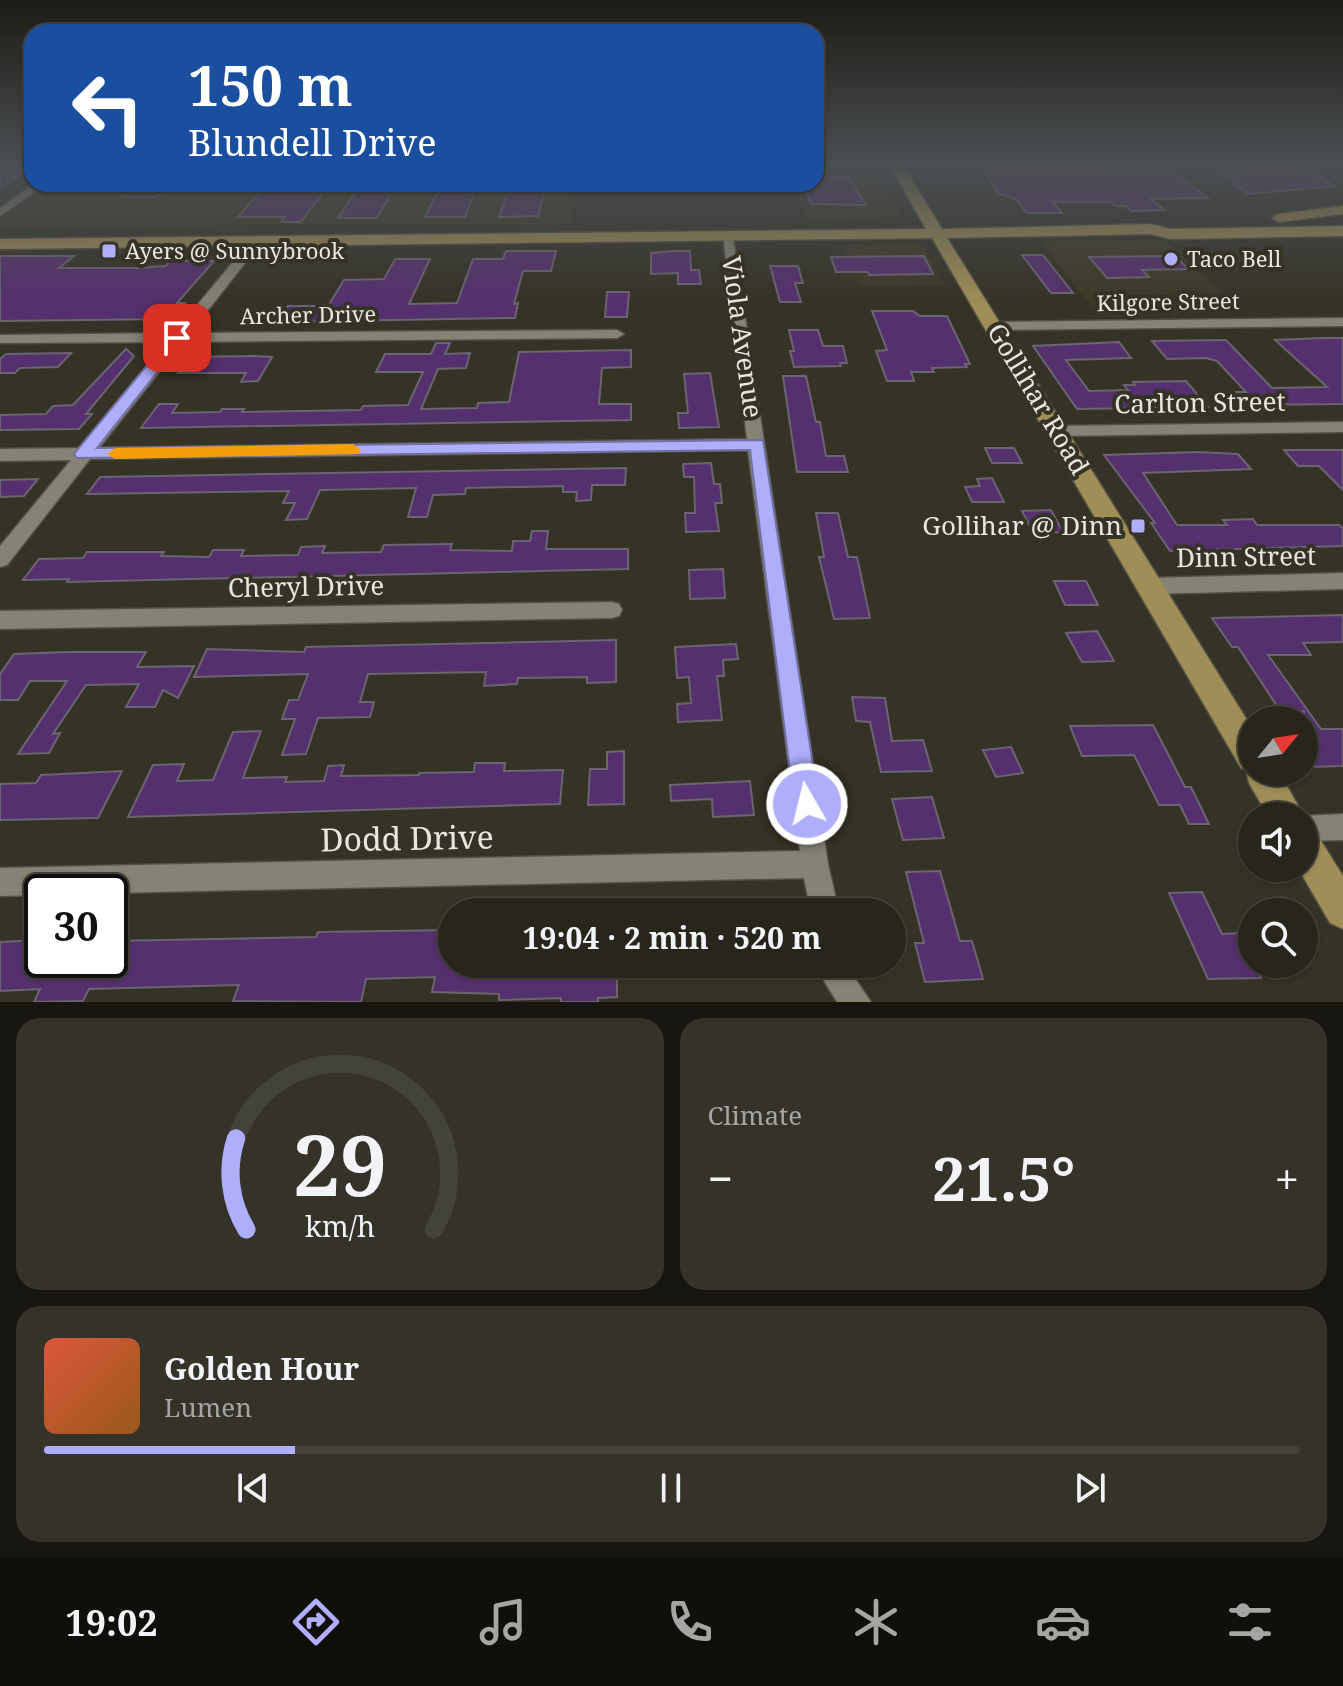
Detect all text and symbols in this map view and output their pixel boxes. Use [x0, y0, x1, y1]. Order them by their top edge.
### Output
text: 150 m [188, 46, 353, 122]
icon: left [56, 56, 160, 160]
text: Blundell Drive [188, 118, 437, 167]
place label: Ayers @ Sunnybrook [125, 235, 344, 265]
marker: Ayers @ Sunnybrook [100, 242, 118, 260]
place label: Taco Bell [1187, 243, 1281, 273]
marker: Taco Bell [1162, 250, 1180, 268]
street label: Viola Avenue [714, 254, 772, 420]
street label: Kilgore Street [1096, 285, 1240, 317]
street label: Archer Drive [240, 298, 376, 330]
pin [143, 304, 211, 372]
icon: arrive [155, 316, 199, 360]
street label: Gollihar Road [979, 316, 1098, 481]
street label: Carlton Street [1114, 383, 1286, 421]
place label: Gollihar @ Dinn [922, 507, 1122, 543]
marker: Gollihar @ Dinn [1129, 517, 1147, 535]
street label: Dinn Street [1176, 537, 1316, 575]
street label: Cheryl Drive [227, 567, 385, 605]
north arrow [1238, 706, 1318, 786]
map controls [1238, 706, 1318, 978]
position arrow [765, 762, 849, 846]
button: sound [1238, 802, 1318, 882]
street label: Dodd Drive [320, 814, 494, 861]
speed limit sign: 30 [24, 874, 128, 978]
button: search [1238, 898, 1318, 978]
text: 19:04 · 2 min · 520 m [523, 917, 821, 958]
text: Climate [708, 1097, 802, 1133]
text: 29 [293, 1107, 387, 1220]
text: 21.5° [932, 1137, 1075, 1219]
text: − [708, 1148, 733, 1208]
text: + [1274, 1148, 1299, 1208]
text: km/h [305, 1206, 375, 1245]
text: Golden Hour [164, 1348, 359, 1389]
text: Lumen [164, 1389, 252, 1425]
icon: previous [231, 1466, 275, 1510]
icon: pause [649, 1466, 693, 1510]
icon: next [1068, 1466, 1112, 1510]
icon: directions [288, 1594, 344, 1650]
icon: music [475, 1594, 531, 1650]
icon: phone [662, 1594, 718, 1650]
icon: climate [848, 1594, 904, 1650]
icon: car [1035, 1594, 1091, 1650]
icon: filters [1222, 1594, 1278, 1650]
text: 19:02 [65, 1598, 158, 1647]

